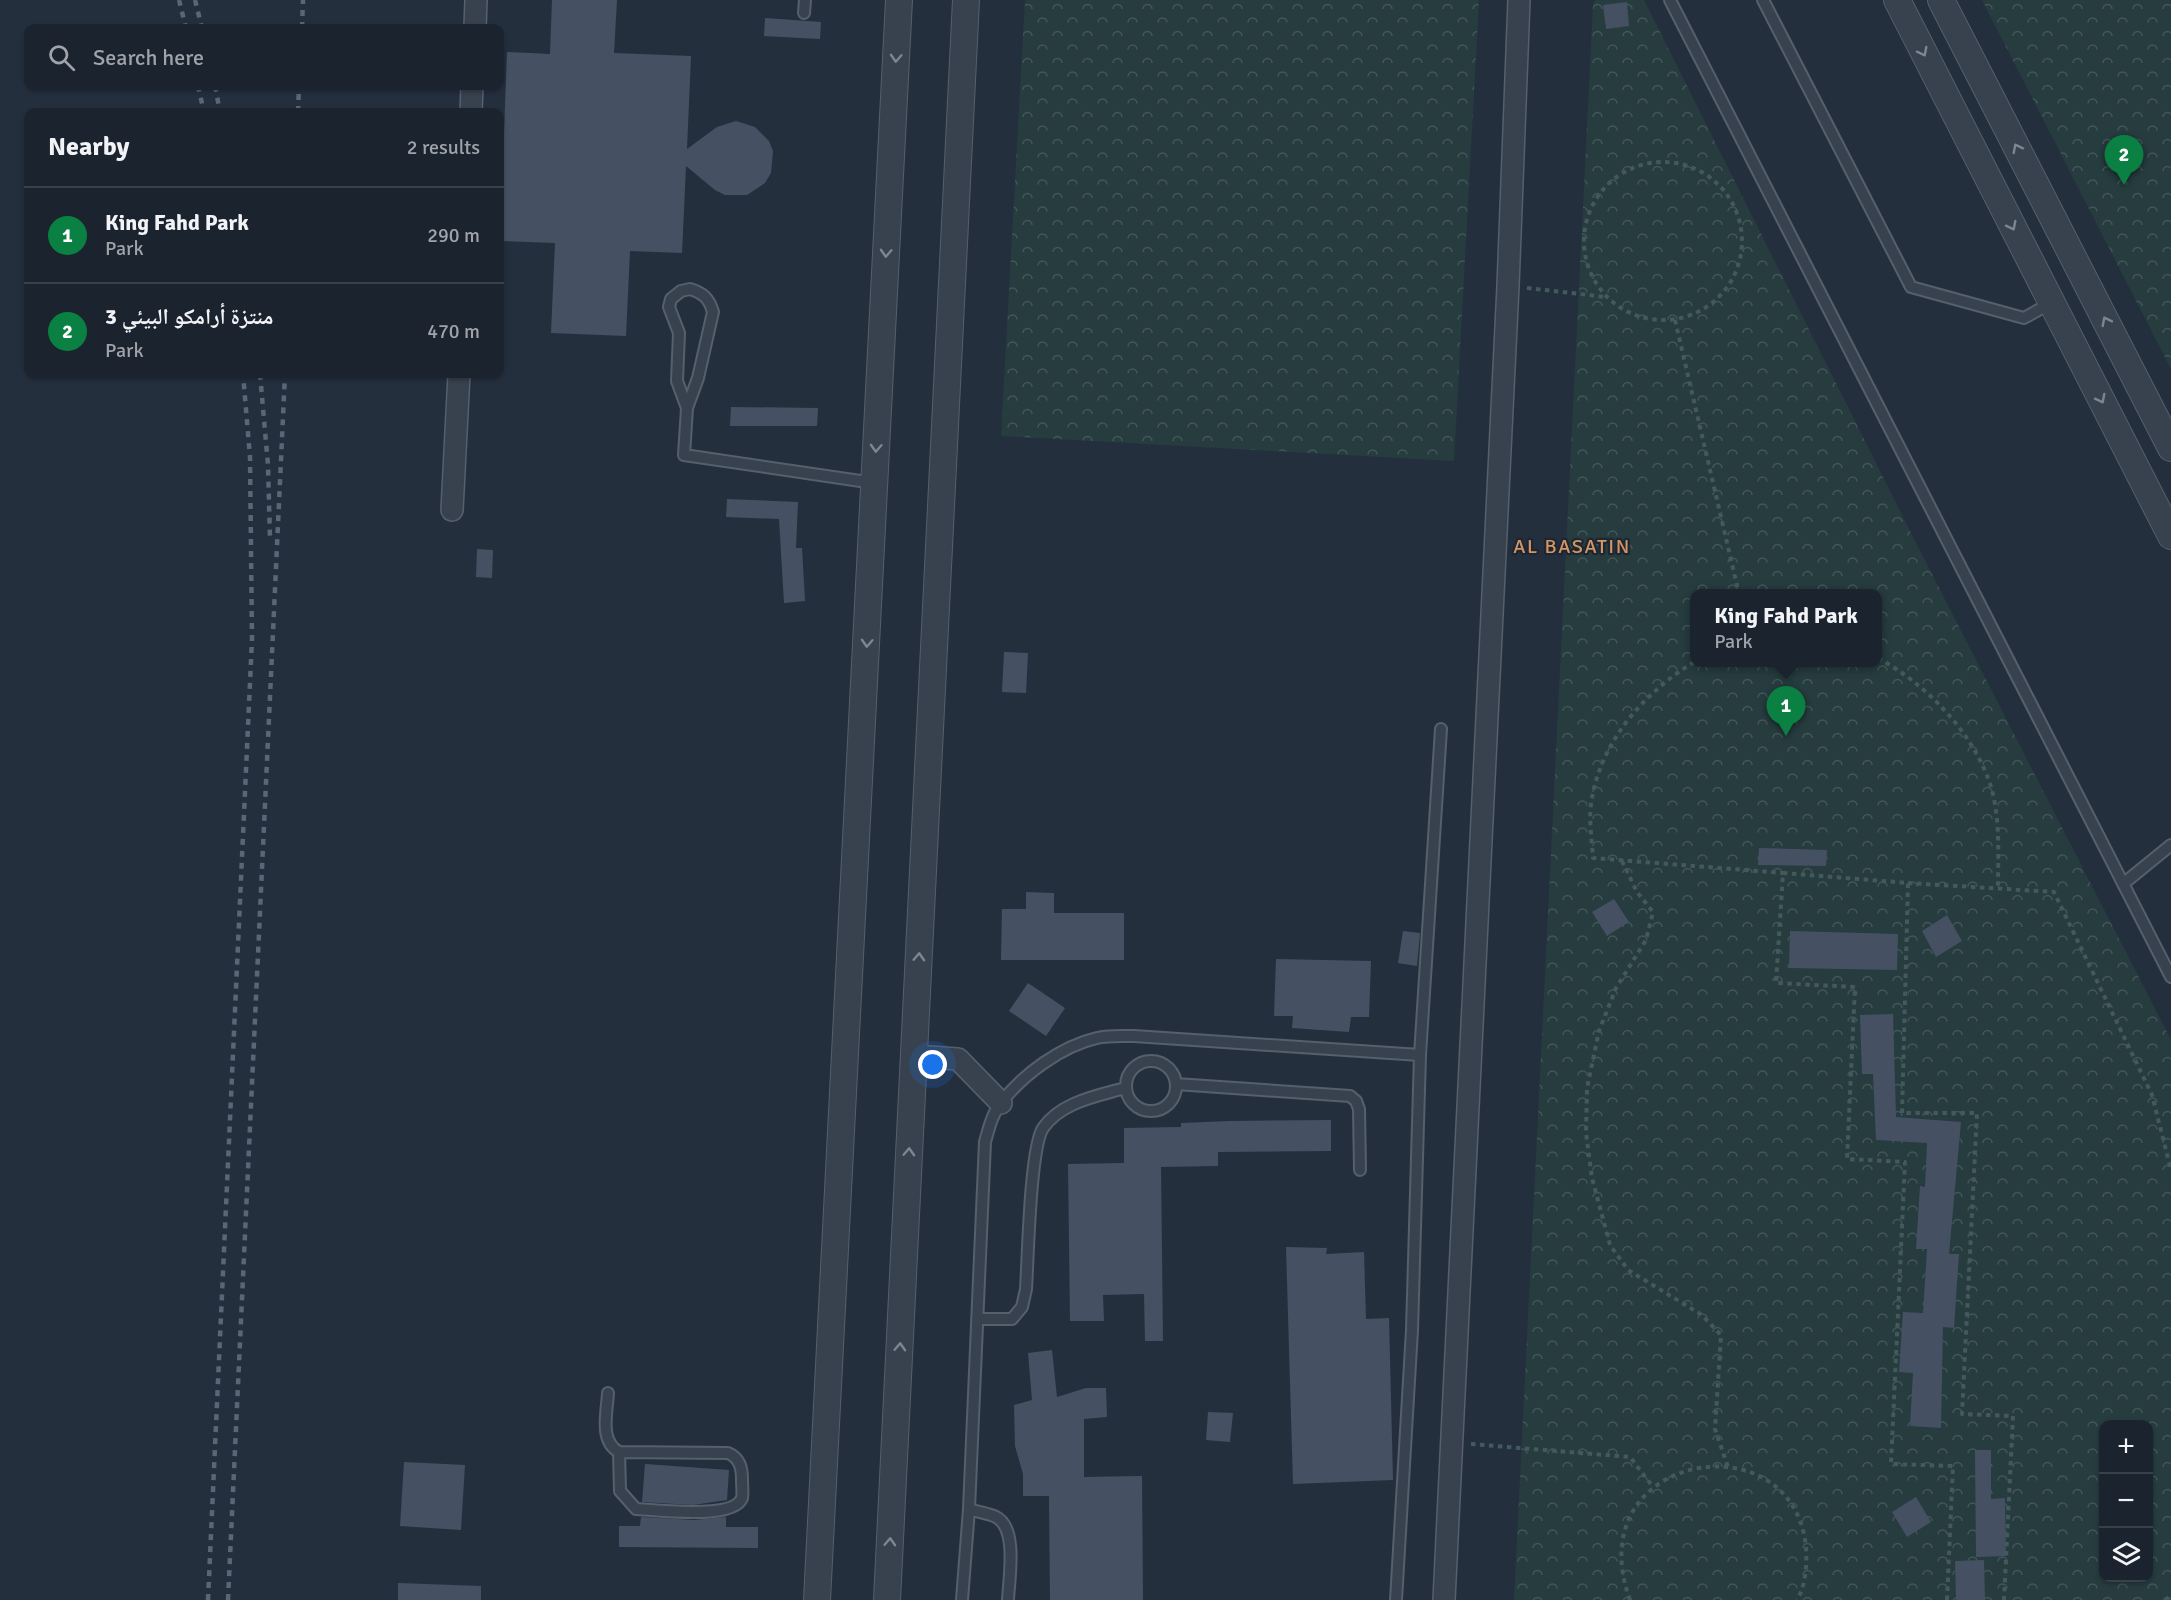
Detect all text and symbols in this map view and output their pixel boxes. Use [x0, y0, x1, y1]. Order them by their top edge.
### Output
search box [24, 24, 504, 90]
icon: search [45, 41, 78, 74]
text: Search here [93, 44, 204, 71]
one-way arrow [1916, 46, 1927, 56]
one-way arrow [889, 54, 902, 63]
text: Nearby [48, 131, 129, 163]
text: 2 results [407, 135, 480, 160]
pin: 2 [2104, 136, 2144, 185]
one-way arrow [2013, 143, 2024, 154]
text: King Fahd Park [105, 209, 249, 236]
one-way arrow [2004, 220, 2016, 231]
text: 1 [62, 223, 73, 248]
text: 290 m [427, 223, 480, 248]
text: Park [105, 236, 143, 261]
one-way arrow [880, 249, 893, 258]
text: منتزة أرامكو البيئي 3 [105, 303, 273, 330]
one-way arrow [2101, 316, 2113, 327]
text: 2 [62, 319, 73, 344]
text: 470 m [427, 319, 480, 344]
text: Park [105, 338, 143, 363]
one-way arrow [2093, 393, 2105, 404]
one-way arrow [870, 443, 883, 452]
district label: AL BASATIN [1513, 534, 1631, 559]
popup [1690, 589, 1882, 667]
text: King Fahd Park [1714, 602, 1858, 629]
text: Park [1714, 629, 1753, 654]
one-way arrow [860, 638, 873, 647]
pin: 1 [1766, 686, 1806, 736]
one-way arrow [912, 953, 925, 962]
your location [918, 1050, 947, 1079]
one-way arrow [903, 1148, 916, 1157]
one-way arrow [893, 1342, 906, 1351]
map controls [2099, 1420, 2153, 1582]
button: + [2099, 1420, 2153, 1474]
button: − [2099, 1474, 2153, 1528]
button: layers [2099, 1528, 2153, 1582]
one-way arrow [884, 1537, 897, 1546]

